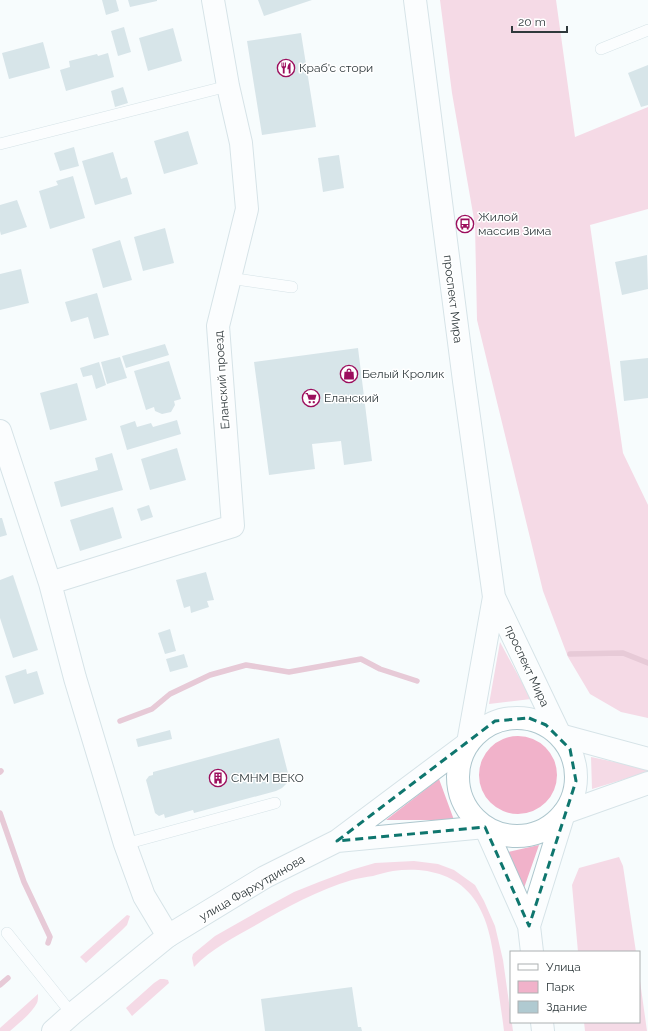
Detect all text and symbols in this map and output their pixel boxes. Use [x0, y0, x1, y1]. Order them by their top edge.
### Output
scale bar [512, 8, 567, 34]
text: 20 m [518, 15, 546, 29]
restaurant icon: Краб'с стори [276, 58, 296, 78]
place label: Краб'с стори [299, 61, 373, 75]
place label: Жилой массив Зима [478, 210, 551, 238]
bus stop icon: Жилой массив Зима [455, 214, 475, 234]
street label: проспект Мира [441, 254, 465, 344]
street label: Еланский проезд [212, 330, 232, 430]
shop icon: Белый Кролик [339, 364, 359, 384]
place label: Белый Кролик [362, 367, 444, 381]
supermarket icon: Еланский [301, 388, 321, 408]
place label: Еланский [324, 391, 379, 405]
street label: проспект Мира [502, 623, 552, 709]
building icon: СМНМ ВЕКО [208, 768, 228, 788]
place label: СМНМ ВЕКО [231, 771, 304, 785]
street label: улица Фархутдинова [197, 852, 307, 924]
legend [510, 951, 640, 1023]
text: Улица [546, 960, 581, 974]
text: Парк [546, 980, 575, 994]
text: Здание [546, 1000, 587, 1014]

